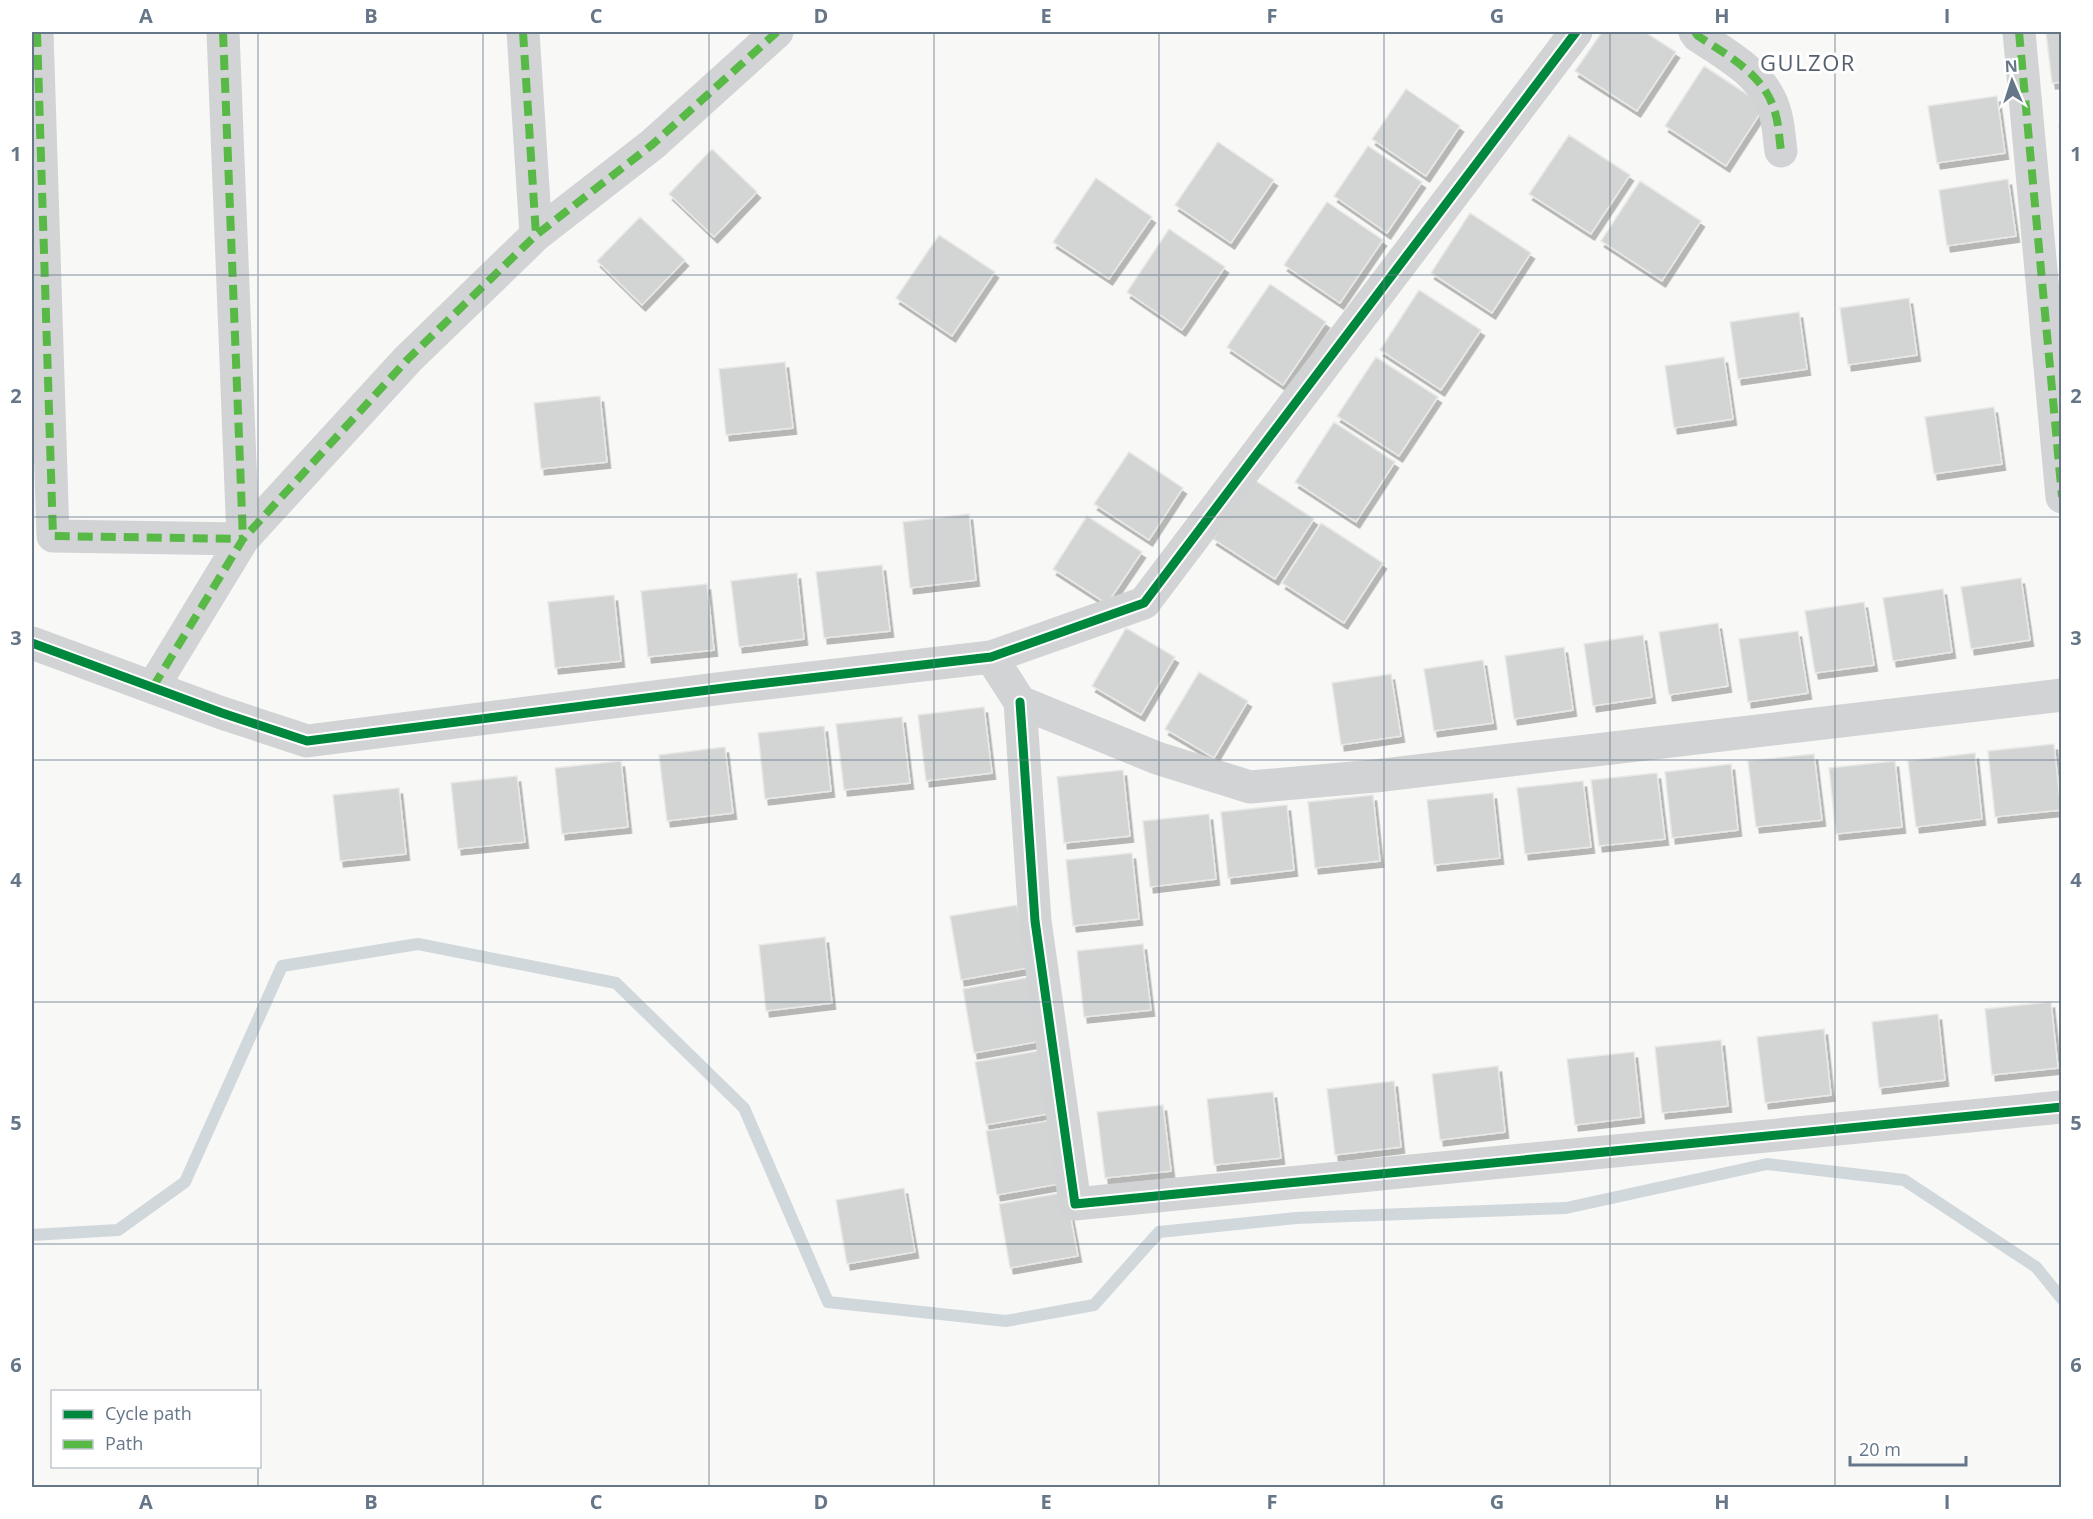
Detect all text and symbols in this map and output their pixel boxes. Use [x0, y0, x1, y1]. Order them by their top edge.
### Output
text: A [139, 2, 153, 29]
text: B [364, 2, 378, 29]
text: C [590, 2, 603, 29]
text: D [814, 2, 828, 29]
text: E [1040, 2, 1052, 29]
text: F [1267, 2, 1277, 29]
text: G [1490, 2, 1504, 29]
text: H [1714, 2, 1730, 29]
text: I [1944, 2, 1950, 29]
district label: GULZOR [1760, 47, 1856, 77]
north arrow [1982, 51, 2042, 111]
text: N [2004, 55, 2018, 77]
text: 1 [10, 140, 22, 167]
text: 1 [2070, 140, 2082, 167]
text: 2 [10, 382, 22, 409]
text: 2 [2070, 382, 2082, 409]
text: 3 [10, 624, 22, 651]
text: 3 [2070, 624, 2082, 651]
text: 4 [10, 866, 22, 893]
text: 4 [2070, 866, 2082, 893]
text: 5 [10, 1109, 22, 1136]
text: 5 [2070, 1109, 2082, 1136]
text: 6 [10, 1351, 22, 1378]
text: 6 [2070, 1351, 2082, 1378]
legend [51, 1390, 261, 1468]
text: Cycle path [105, 1401, 192, 1425]
scale bar [1850, 1429, 1966, 1467]
text: Path [105, 1431, 143, 1455]
text: 20 m [1859, 1437, 1901, 1461]
text: A [139, 1488, 153, 1515]
text: B [364, 1488, 378, 1515]
text: C [590, 1488, 603, 1515]
text: D [814, 1488, 828, 1515]
text: E [1040, 1488, 1052, 1515]
text: F [1267, 1488, 1277, 1515]
text: G [1490, 1488, 1504, 1515]
text: H [1714, 1488, 1730, 1515]
text: I [1944, 1488, 1950, 1515]

